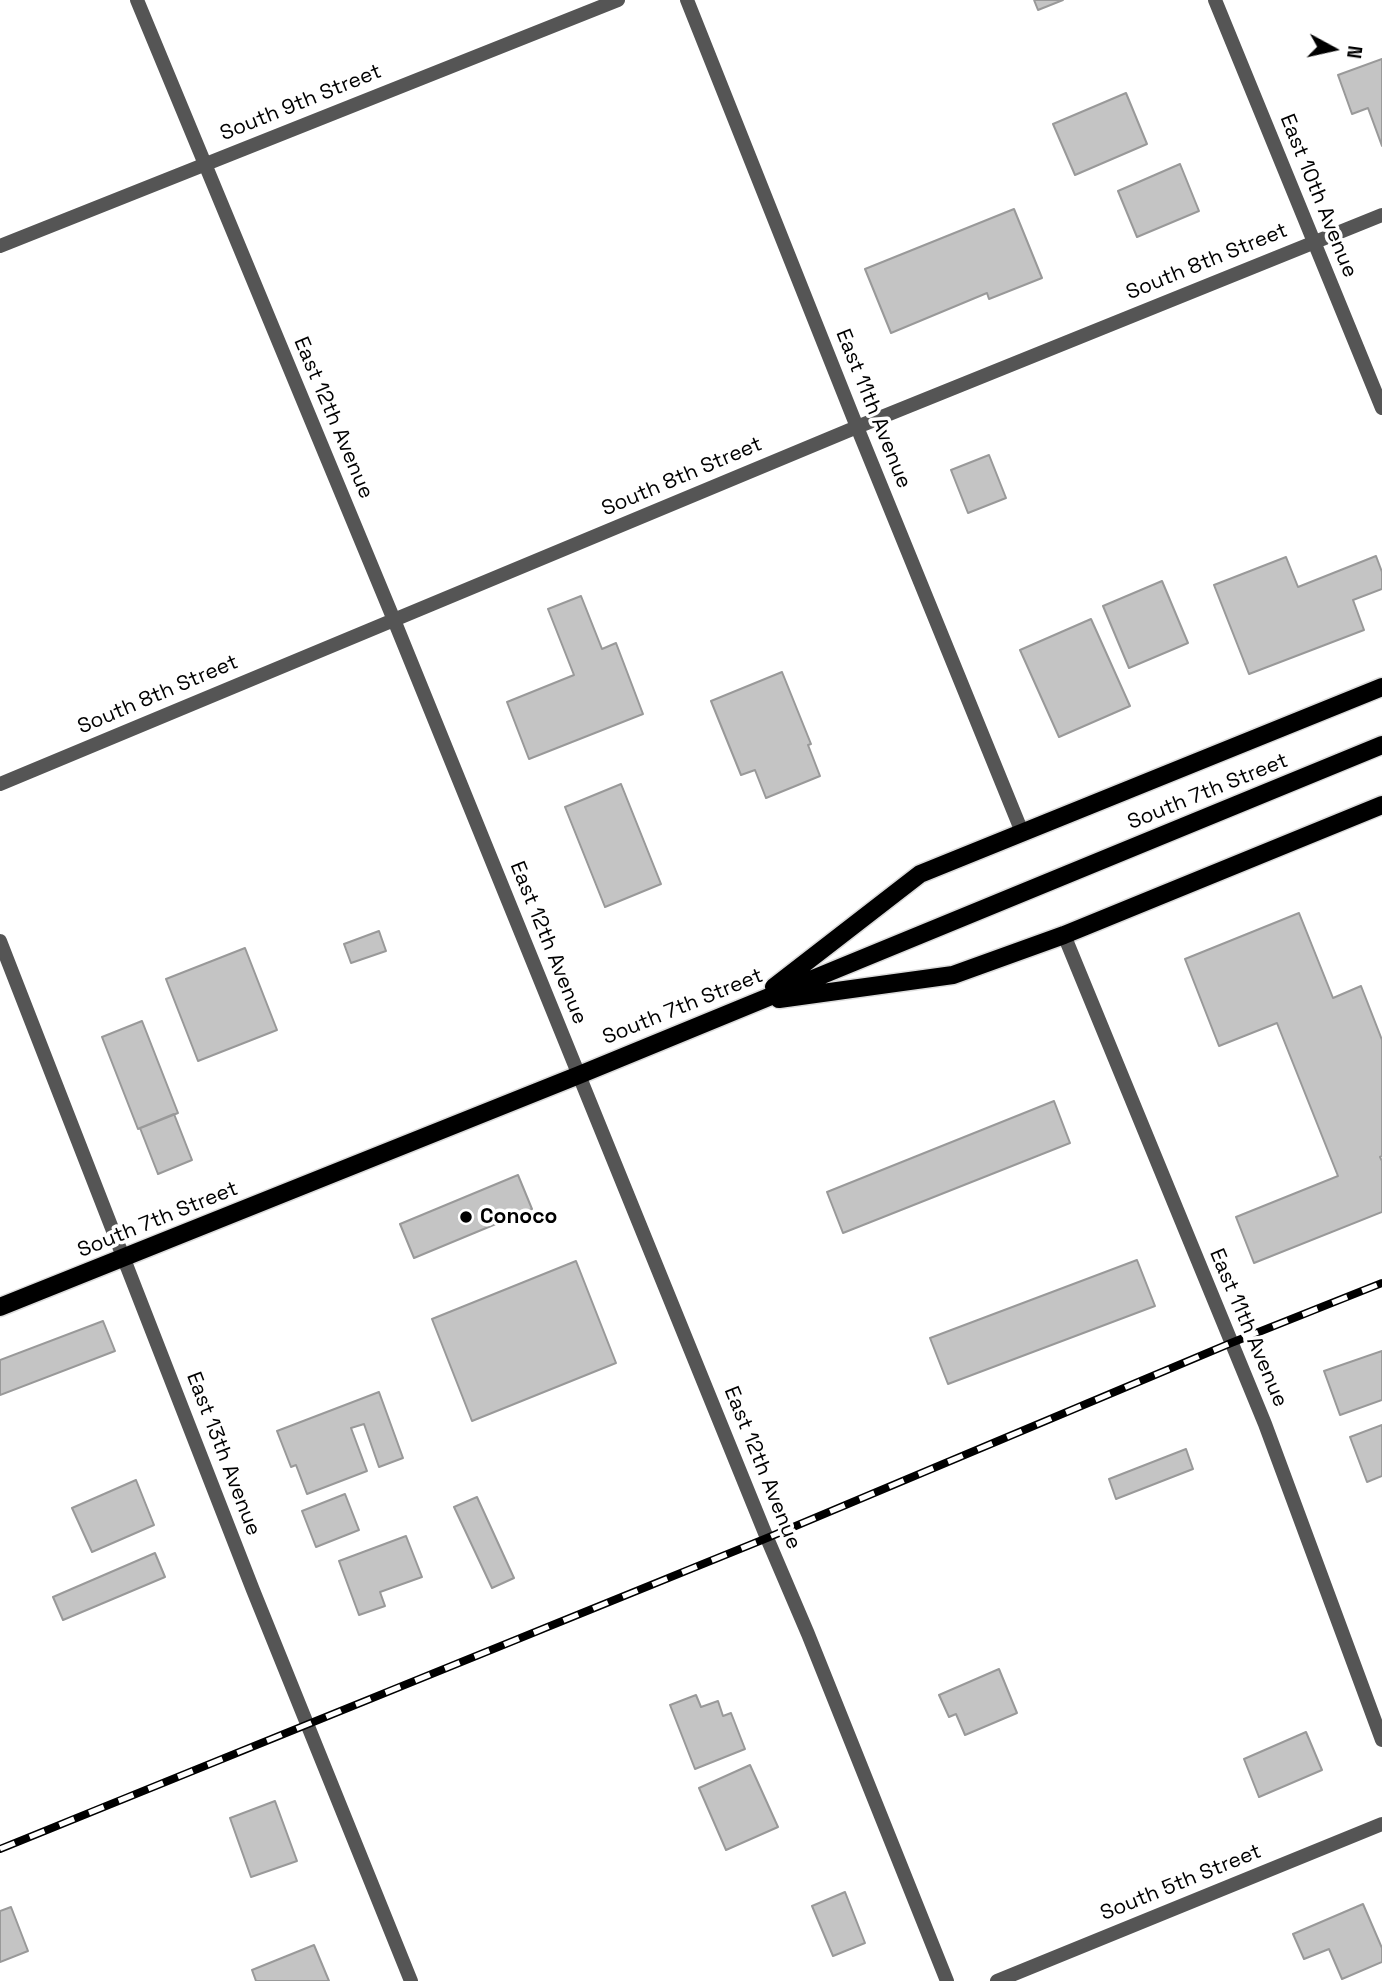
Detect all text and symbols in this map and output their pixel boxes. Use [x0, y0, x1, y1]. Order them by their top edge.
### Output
north arrow [1298, 14, 1368, 84]
text: N [1341, 44, 1368, 60]
street label: South 9th Street [217, 59, 385, 147]
street label: East 10th Avenue [1274, 111, 1362, 281]
street label: South 8th Street [1123, 218, 1291, 306]
street label: East 11th Avenue [830, 326, 916, 492]
street label: East 12th Avenue [288, 333, 378, 503]
street label: South 8th Street [598, 432, 766, 522]
street label: South 8th Street [74, 650, 242, 740]
street label: South 7th Street [1124, 748, 1292, 836]
street label: East 12th Avenue [504, 858, 592, 1028]
street label: South 7th Street [599, 963, 767, 1051]
street label: South 7th Street [74, 1176, 242, 1264]
place label: Conoco [480, 1204, 557, 1230]
marker: Conoco [458, 1209, 474, 1225]
street label: East 11th Avenue [1203, 1245, 1293, 1411]
street label: East 13th Avenue [180, 1369, 266, 1539]
street label: East 12th Avenue [718, 1383, 806, 1553]
street label: South 5th Street [1097, 1839, 1265, 1927]

